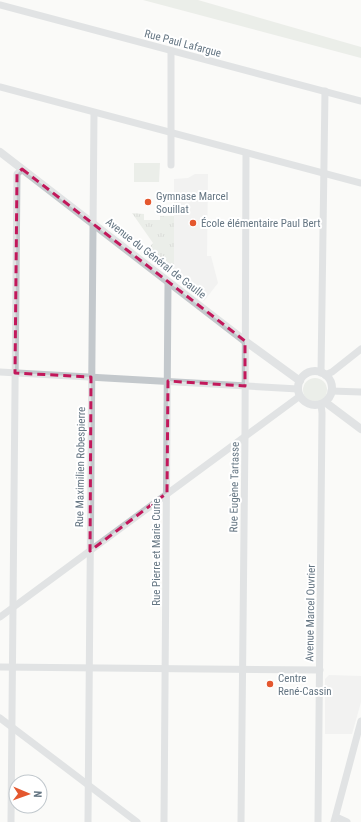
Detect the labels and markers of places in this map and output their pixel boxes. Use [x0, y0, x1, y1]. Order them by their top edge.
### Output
place label: Gymnase Marcel Souillat [156, 190, 228, 216]
marker: Gymnase Marcel Souillat [143, 197, 153, 207]
place label: École élémentaire Paul Bert [201, 217, 320, 230]
marker: École élémentaire Paul Bert [188, 218, 198, 228]
place label: Centre René-Cassin [278, 672, 332, 698]
marker: Centre René-Cassin [265, 679, 275, 689]

